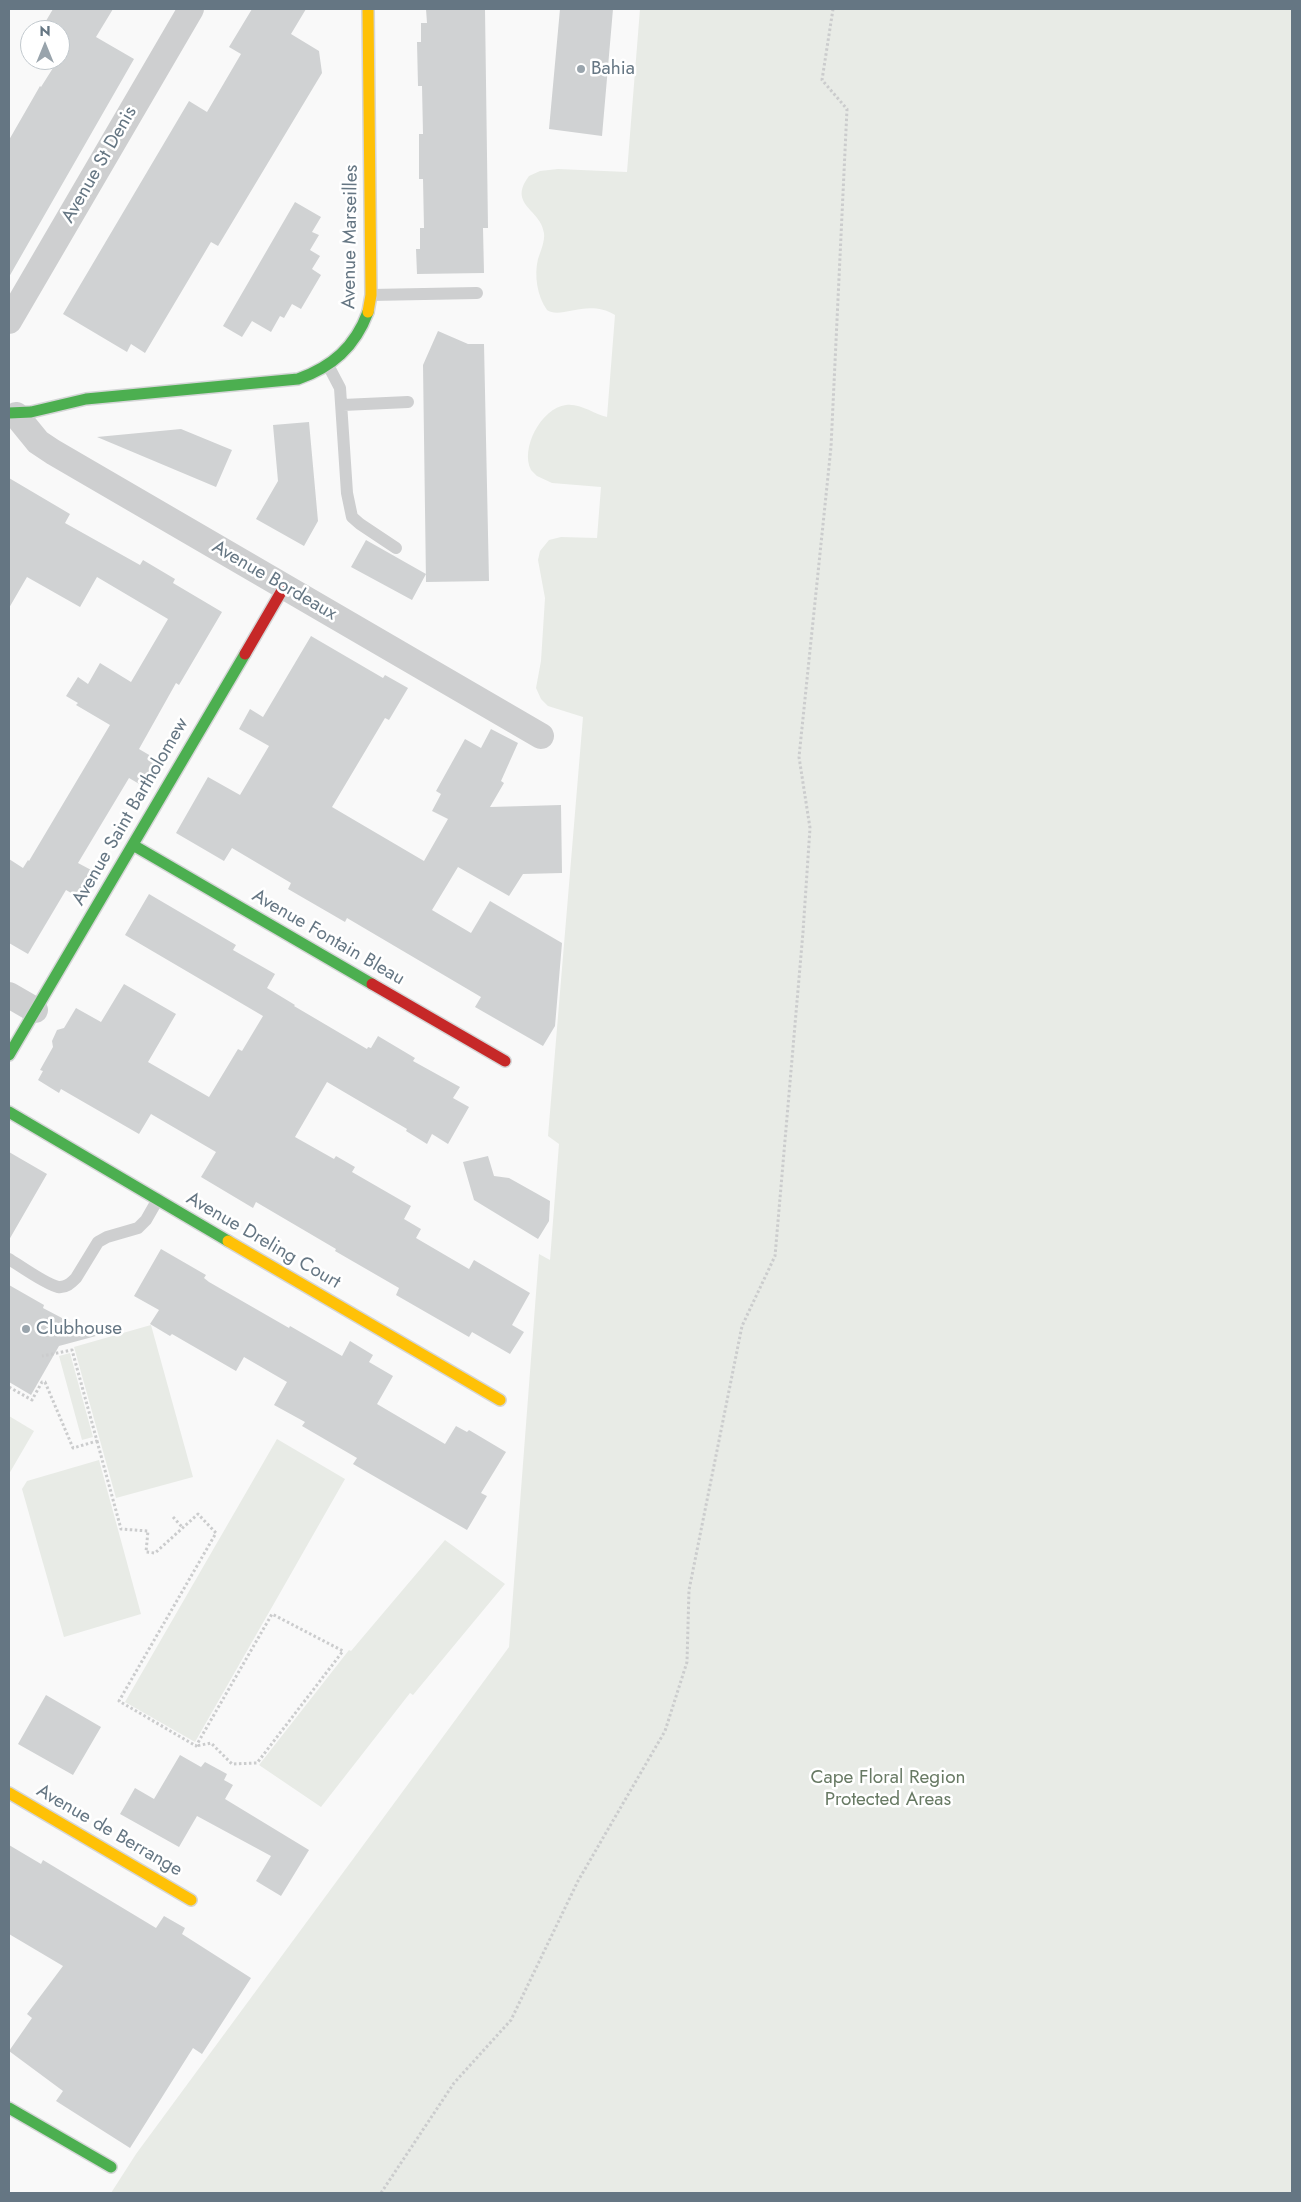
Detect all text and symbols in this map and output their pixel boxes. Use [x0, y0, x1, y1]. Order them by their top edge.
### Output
north arrow [20, 20, 70, 70]
text: N [39, 21, 51, 41]
place label: Bahia [591, 58, 635, 80]
marker: Bahia [575, 63, 587, 75]
street label: Avenue St Denis [57, 103, 143, 227]
street label: Avenue Marseilles [338, 165, 364, 309]
street label: Avenue Bordeaux [208, 536, 340, 626]
street label: Avenue Saint Bartholomew [68, 714, 194, 910]
street label: Avenue Fontain Bleau [248, 885, 408, 991]
street label: Avenue Dreling Court [182, 1188, 344, 1294]
place label: Clubhouse [36, 1318, 122, 1340]
marker: Clubhouse [20, 1323, 32, 1335]
park label: Cape Floral Region Protected Areas [811, 1767, 965, 1811]
street label: Avenue de Berrange [32, 1780, 186, 1882]

